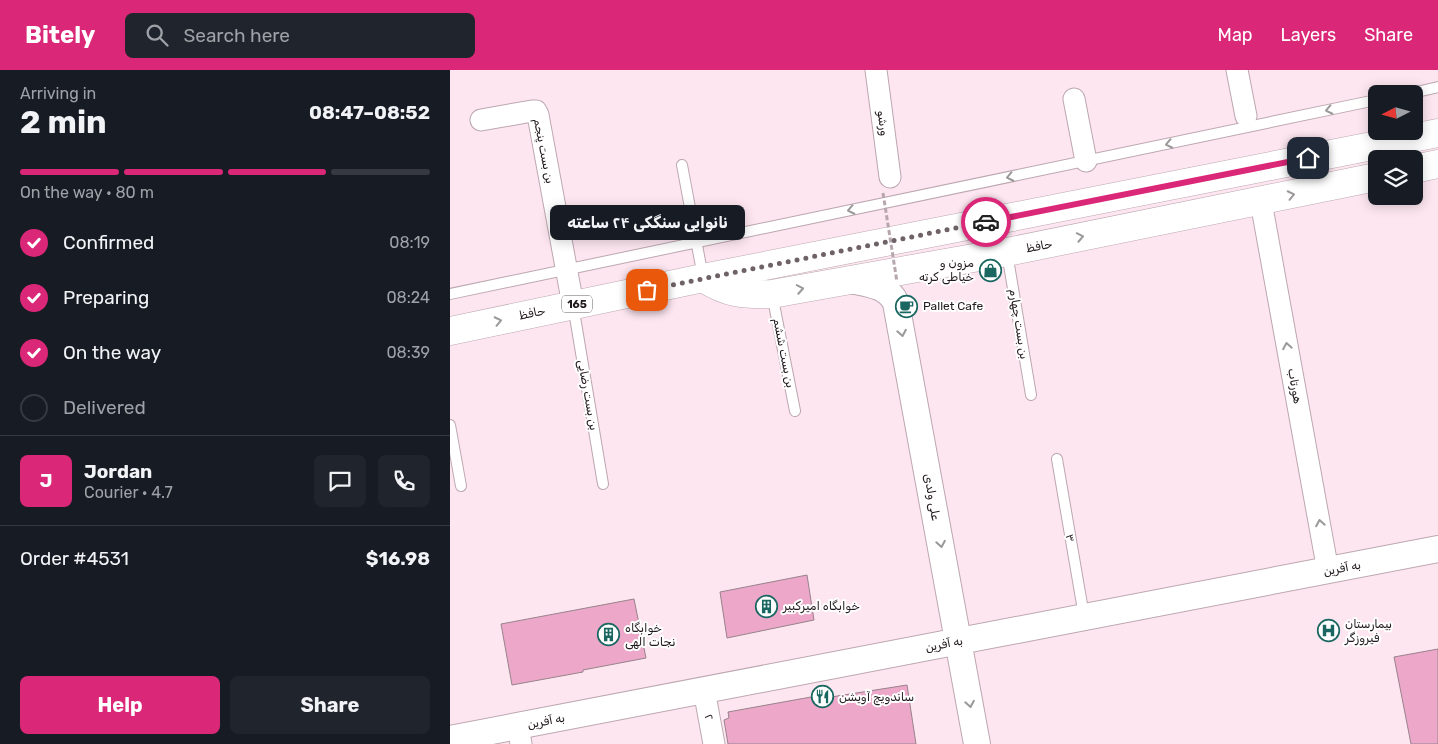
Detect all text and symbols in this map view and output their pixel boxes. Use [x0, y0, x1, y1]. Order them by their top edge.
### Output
search box [125, 13, 475, 58]
text: Bitely [25, 21, 95, 49]
icon: search [143, 21, 171, 49]
text: Search here [183, 24, 290, 47]
text: Map [1218, 24, 1253, 46]
text: Layers [1281, 24, 1336, 46]
text: Share [1364, 24, 1413, 46]
text: Arriving in [20, 84, 96, 103]
north arrow [1368, 85, 1422, 140]
map controls [1368, 85, 1423, 205]
text: 08:47–08:52 [309, 101, 430, 124]
text: 2 min [20, 103, 107, 141]
one-way arrow [1324, 105, 1333, 115]
street label: ورشو [873, 109, 892, 137]
street label: بن بست پنجم [530, 117, 557, 185]
pin [1287, 137, 1329, 179]
one-way arrow [1165, 138, 1174, 148]
icon: home [1294, 144, 1322, 172]
button: layers [1368, 150, 1423, 205]
one-way arrow [1006, 171, 1015, 182]
text: On the way · 80 m [20, 183, 154, 202]
one-way arrow [1287, 191, 1296, 201]
courier [961, 197, 1011, 247]
one-way arrow [847, 204, 856, 215]
callout: نانوایی سنگکی ۲۴ ساعته [550, 205, 744, 240]
icon: car [972, 208, 1000, 236]
text: نانوایی سنگکی ۲۴ ساعته [567, 213, 728, 232]
icon: check [20, 229, 48, 257]
text: Confirmed [63, 231, 154, 254]
text: 08:19 [389, 233, 430, 252]
one-way arrow [1076, 233, 1085, 243]
street label: حافظ [1025, 237, 1053, 255]
place label: مزون و خیاطی کرته [919, 256, 974, 285]
shop icon: مزون و خیاطی کرته [978, 258, 1002, 282]
pin [626, 269, 668, 311]
icon: bag [633, 276, 661, 304]
icon: check [20, 284, 48, 312]
one-way arrow [796, 284, 804, 294]
text: Preparing [63, 286, 149, 309]
text: 08:24 [386, 288, 430, 307]
street label: بن بست چهارم [1005, 288, 1031, 361]
cafe icon: Pallet Cafe [895, 294, 919, 318]
road number: 165 [562, 295, 592, 312]
place label: Pallet Cafe [923, 299, 983, 313]
street label: حافظ [517, 303, 547, 323]
one-way arrow [493, 316, 502, 326]
street label: بن بست ششم [769, 317, 798, 389]
one-way arrow [896, 328, 906, 337]
icon: check [20, 339, 48, 367]
text: On the way [63, 341, 161, 364]
one-way arrow [1283, 341, 1293, 350]
text: 08:39 [386, 343, 430, 362]
street label: بن بست رضایی [574, 359, 601, 431]
street label: هورتاب [1284, 367, 1305, 405]
text: Delivered [63, 396, 146, 419]
button: chat [314, 455, 366, 507]
button: phone [378, 455, 430, 507]
text: Jordan [84, 460, 152, 483]
text: J [40, 469, 52, 492]
street label: علی ولدی [920, 472, 943, 522]
text: Courier · 4.7 [84, 483, 173, 502]
one-way arrow [1315, 518, 1325, 527]
street label: ۳ [1062, 533, 1078, 543]
one-way arrow [935, 540, 945, 549]
text: Order #4531 [20, 547, 129, 570]
text: $16.98 [366, 547, 430, 570]
street label: به آفرین [1322, 558, 1362, 579]
building icon: خوابگاه امیرکبیر [755, 594, 779, 618]
place label: خوابگاه امیرکبیر [782, 599, 860, 614]
place label: بیمارستان فیروزگر [1344, 617, 1392, 646]
hospital icon: بیمارستان فیروزگر [1317, 619, 1341, 643]
place label: خوابگاه نجات الهی [625, 621, 675, 650]
building icon: خوابگاه نجات الهی [597, 623, 621, 647]
street label: به آفرین [924, 634, 964, 655]
button: Help [20, 676, 220, 734]
button: Share [230, 676, 430, 734]
restaurant icon: ساندویچ آویشن [811, 685, 835, 709]
place label: ساندویچ آویشن [839, 690, 914, 706]
one-way arrow [964, 700, 974, 708]
street label: به آفرین [526, 711, 566, 732]
street label: ۲ [702, 713, 716, 721]

